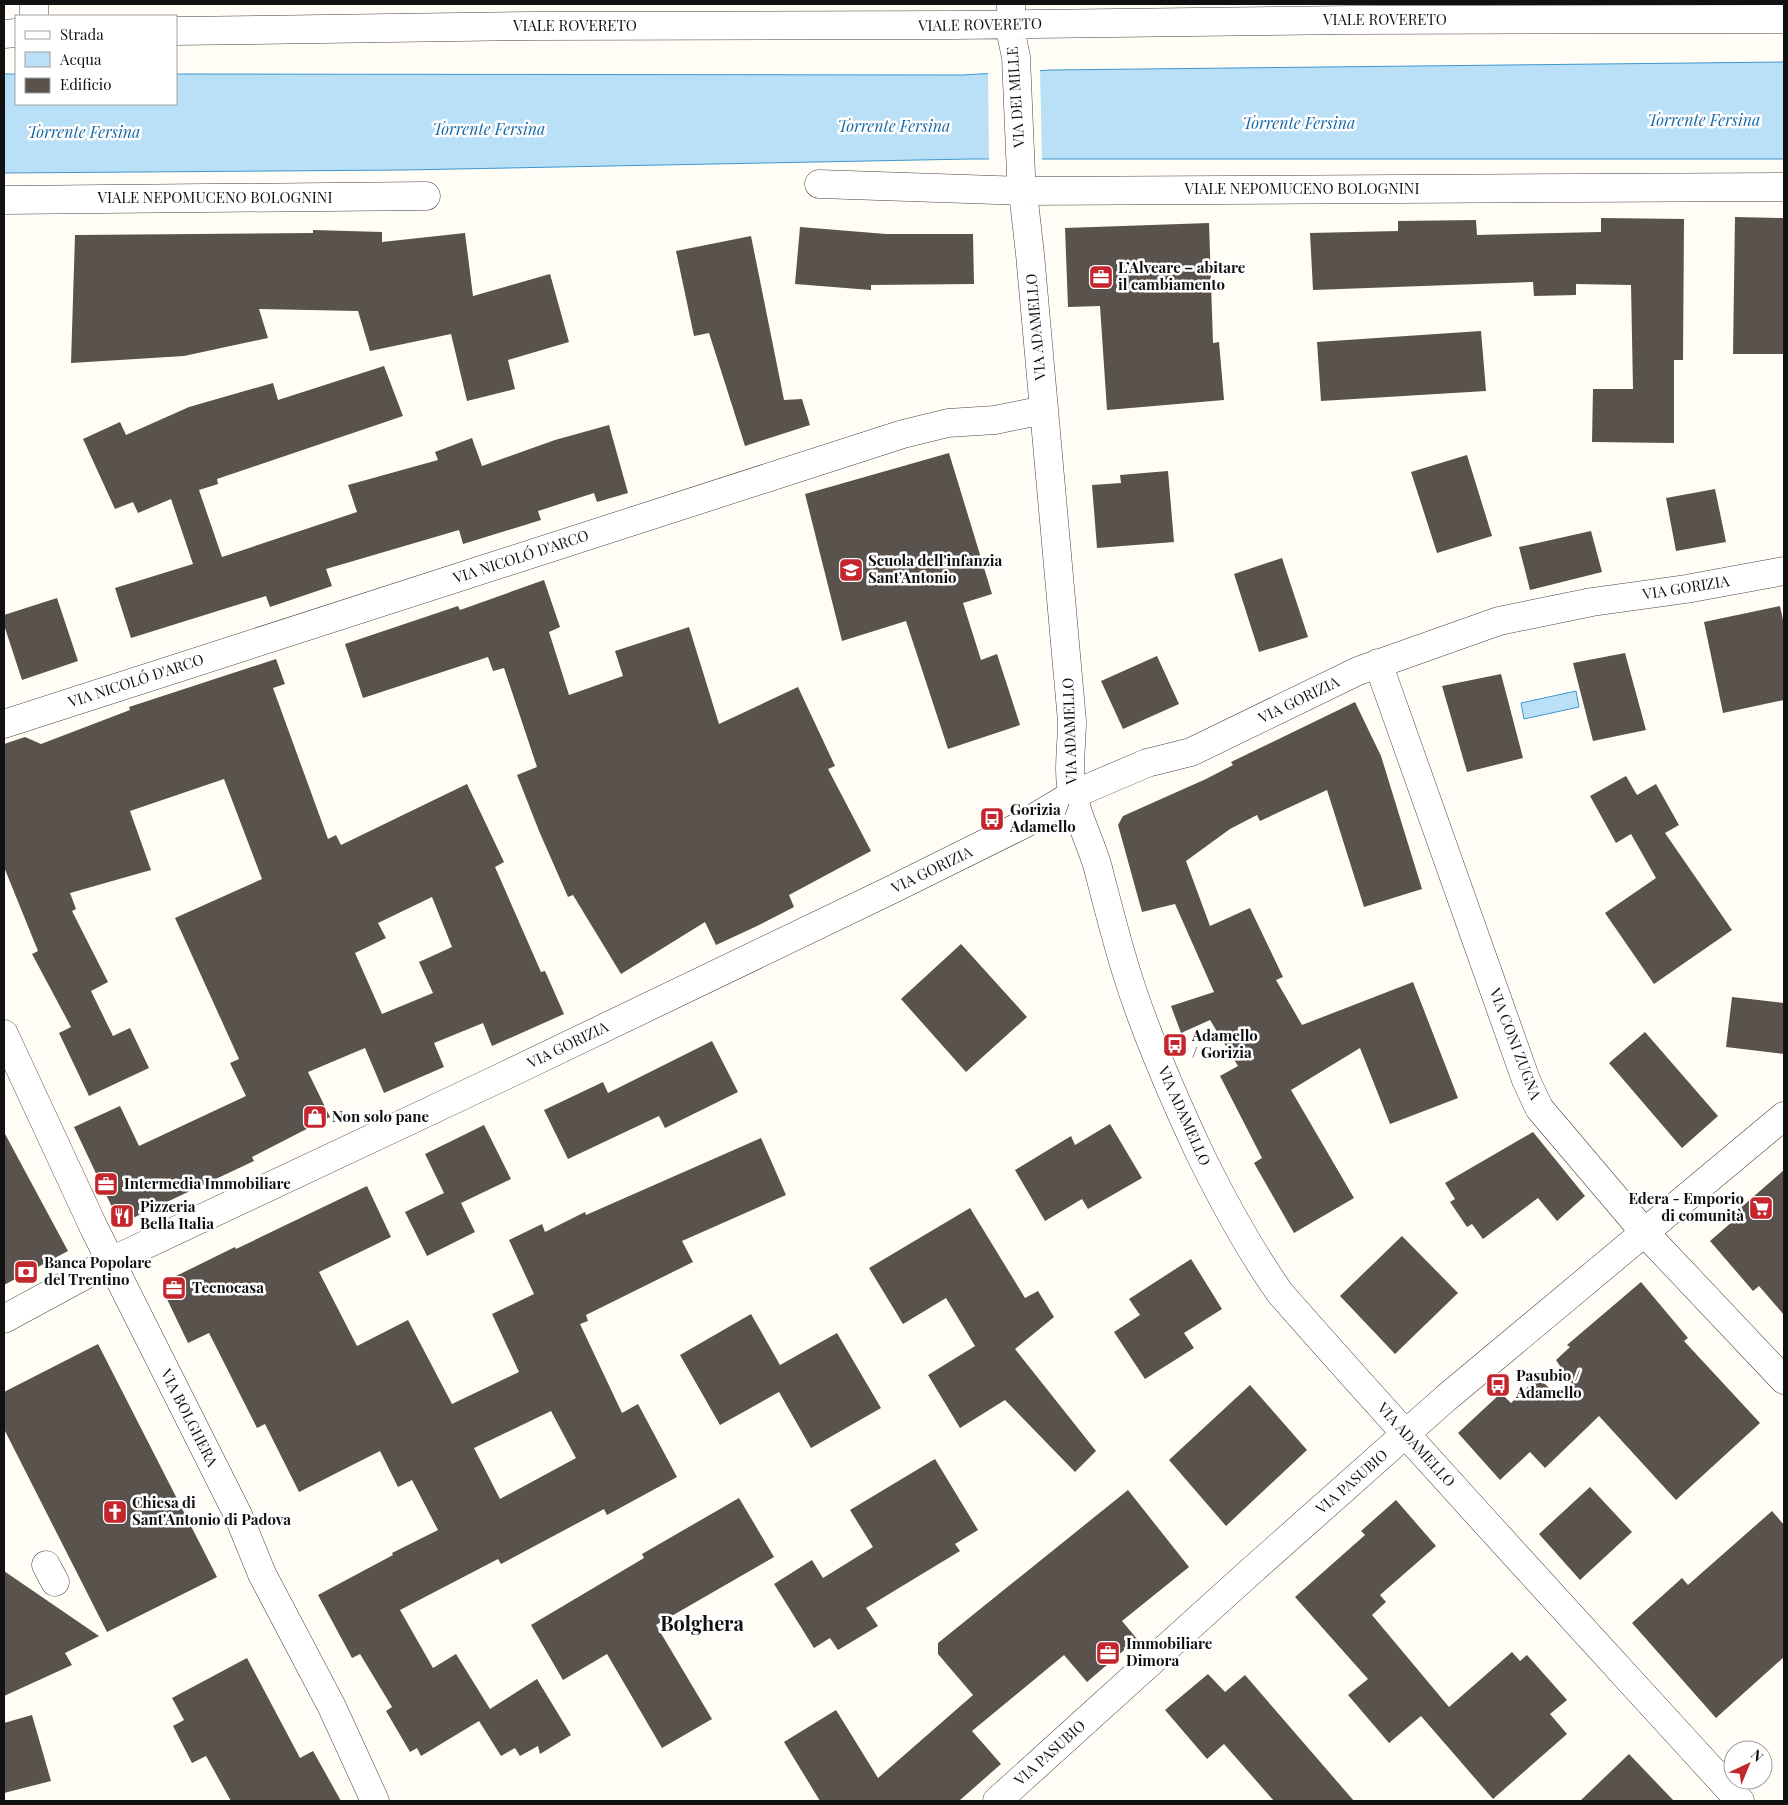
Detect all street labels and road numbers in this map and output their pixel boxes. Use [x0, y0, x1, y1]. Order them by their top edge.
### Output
street label: VIALE ROVERETO [1322, 9, 1447, 29]
street label: VIALE ROVERETO [917, 13, 1042, 35]
street label: VIALE ROVERETO [512, 15, 637, 35]
street label: VIA DEI MILLE [1001, 46, 1029, 149]
street label: VIALE NEPOMUCENO BOLOGNINI [1183, 178, 1420, 198]
street label: VIALE NEPOMUCENO BOLOGNINI [96, 187, 333, 207]
street label: VIA ADAMELLO [1020, 273, 1050, 382]
street label: VIA NICOLÓ D'ARCO [449, 525, 591, 588]
street label: VIA GORIZIA [1640, 570, 1731, 604]
street label: VIA NICOLÓ D'ARCO [64, 649, 206, 712]
street label: VIA GORIZIA [1254, 671, 1343, 728]
street label: VIA ADAMELLO [1057, 677, 1081, 786]
street label: VIA GORIZIA [887, 841, 976, 898]
street label: VIA CONI ZUGNA [1485, 984, 1547, 1103]
street label: VIA GORIZIA [523, 1016, 612, 1073]
street label: VIA ADAMELLO [1154, 1062, 1216, 1169]
street label: VIA BOLGHERA [156, 1364, 223, 1470]
street label: VIA ADAMELLO [1373, 1397, 1460, 1491]
street label: VIA PASUBIO [1310, 1445, 1391, 1519]
street label: VIA PASUBIO [1009, 1715, 1089, 1790]

